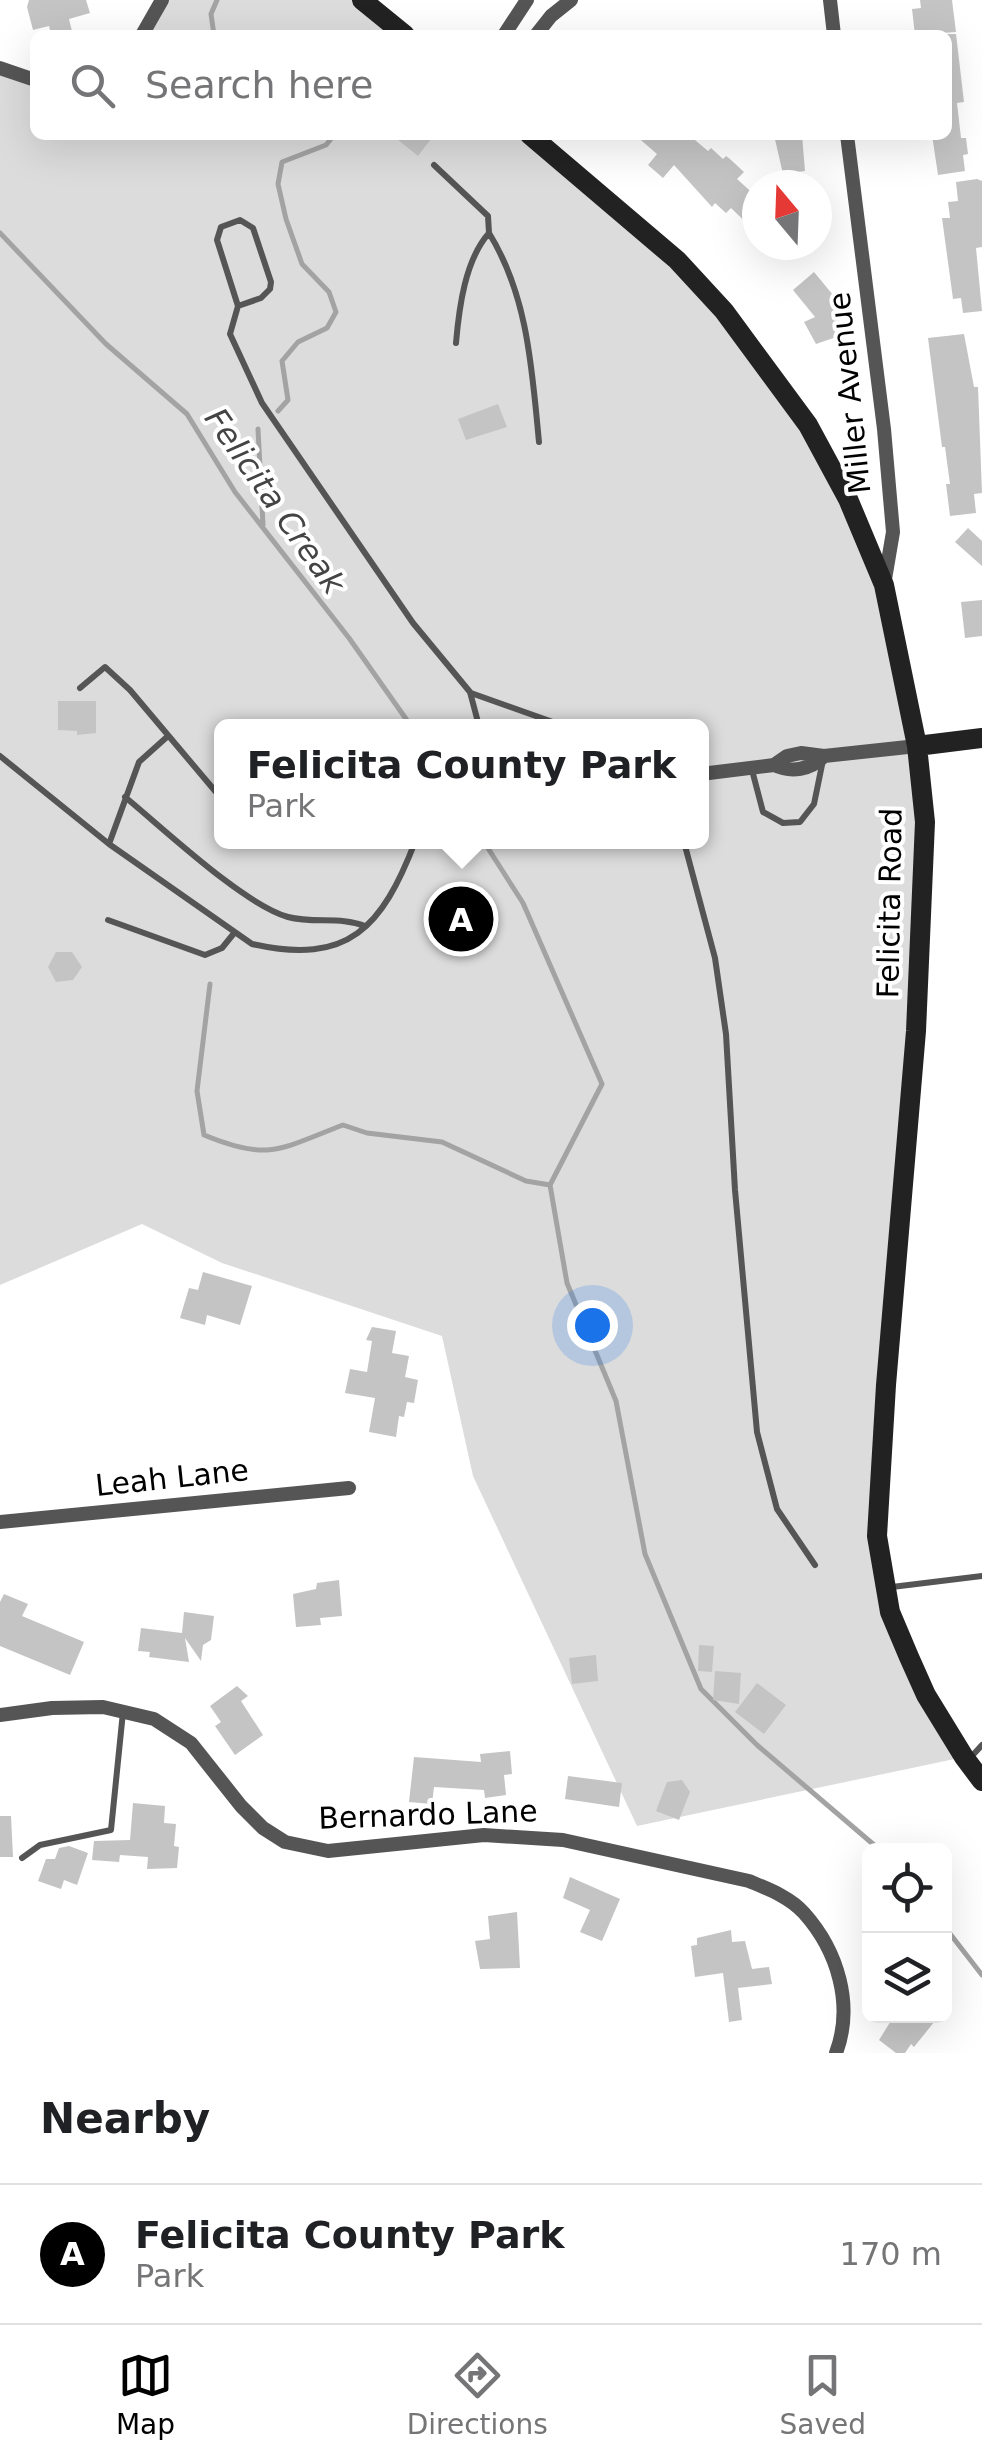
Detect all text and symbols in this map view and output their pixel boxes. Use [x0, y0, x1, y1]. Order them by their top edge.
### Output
search box [30, 30, 952, 140]
icon: search [65, 58, 120, 113]
text: Search here [145, 63, 373, 107]
north arrow [742, 170, 832, 260]
street label: Miller Avenue [822, 290, 878, 496]
water label: Felicita Creak [197, 401, 354, 602]
popup [214, 719, 709, 849]
text: Felicita County Park [247, 743, 676, 787]
text: Park [247, 787, 316, 825]
street label: Felicita Road [870, 807, 909, 999]
pin: A [428, 882, 494, 956]
your location [567, 1300, 618, 1351]
street label: Leah Lane [93, 1452, 250, 1503]
street label: Bernardo Lane [318, 1793, 538, 1836]
map controls [862, 1843, 952, 2023]
button: locate [862, 1843, 952, 1933]
button: layers [862, 1933, 952, 2023]
text: Nearby [40, 2094, 210, 2143]
text: Felicita County Park [135, 2213, 565, 2257]
text: A [60, 2235, 85, 2273]
text: 170 m [840, 2235, 942, 2273]
text: Park [135, 2257, 204, 2295]
tab: Map [116, 2348, 175, 2441]
tab: Directions [407, 2348, 548, 2441]
tab: Saved [780, 2348, 866, 2441]

